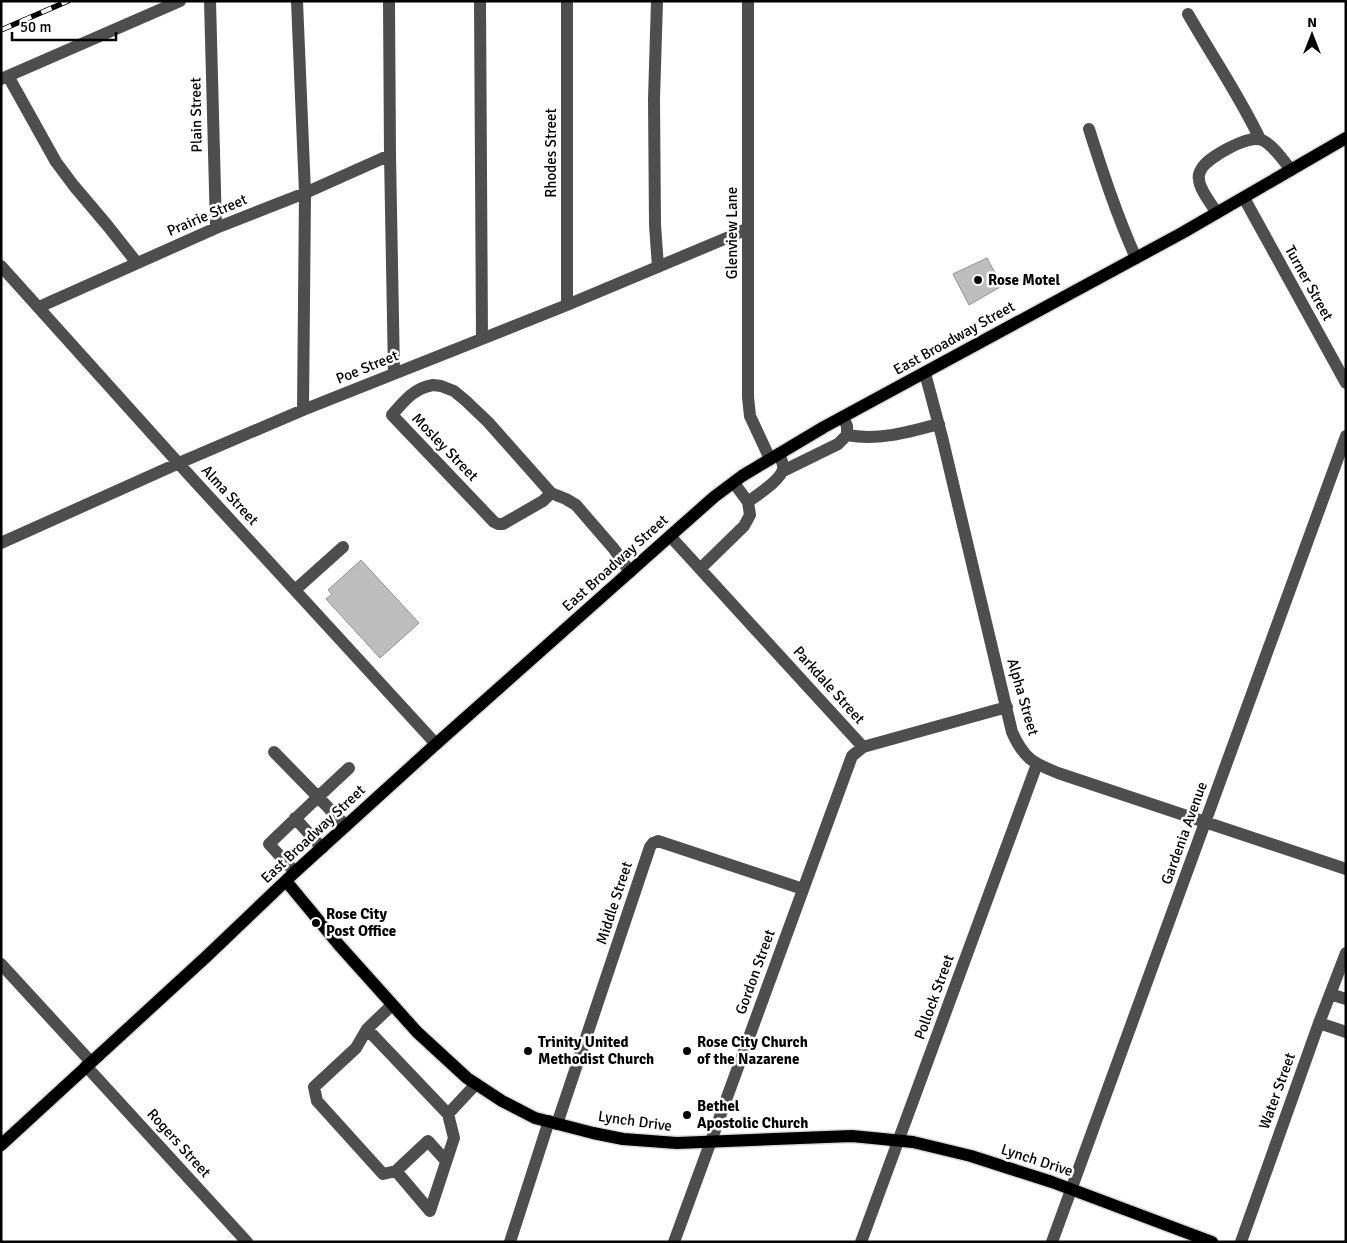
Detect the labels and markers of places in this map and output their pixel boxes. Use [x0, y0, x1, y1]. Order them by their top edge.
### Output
place label: Rose Motel [988, 271, 1060, 289]
marker: Rose Motel [972, 274, 984, 286]
place label: Rose City Post Office [326, 905, 396, 940]
marker: Rose City Post Office [310, 917, 322, 929]
place label: Trinity United Methodist Church [538, 1033, 654, 1068]
place label: Rose City Church of the Nazarene [697, 1033, 808, 1068]
marker: Trinity United Methodist Church [522, 1045, 534, 1057]
marker: Rose City Church of the Nazarene [681, 1045, 693, 1057]
place label: Bethel Apostolic Church [697, 1097, 808, 1132]
marker: Bethel Apostolic Church [681, 1109, 693, 1121]

